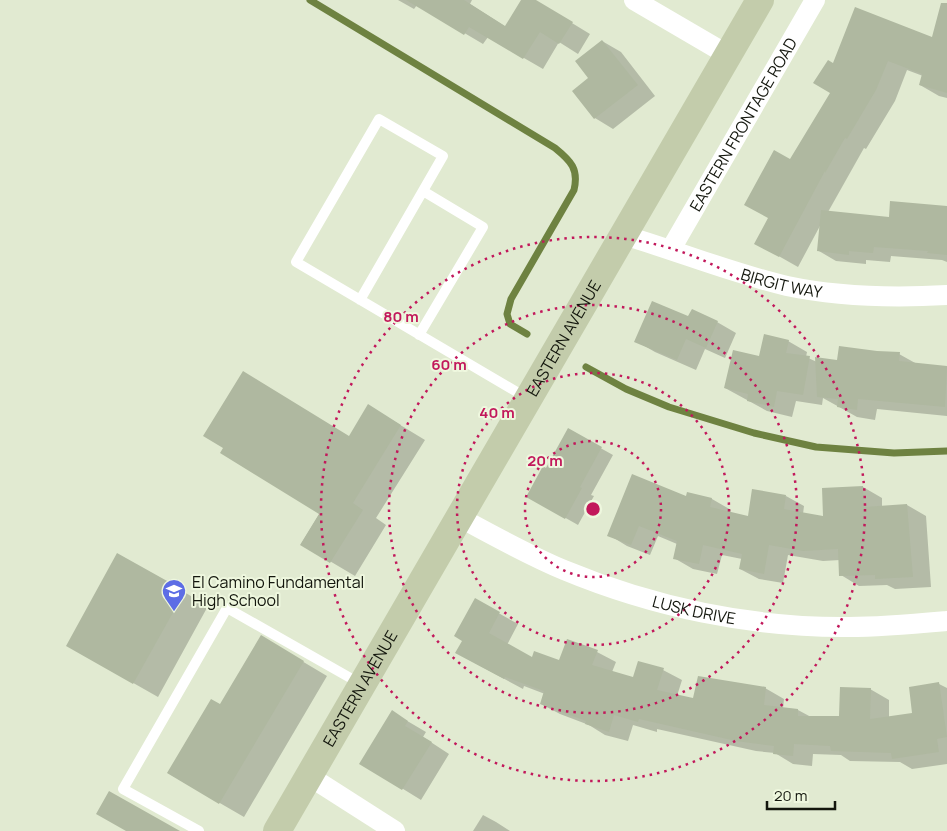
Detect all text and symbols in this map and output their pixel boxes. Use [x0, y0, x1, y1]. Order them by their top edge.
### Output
street label: EASTERN FRONTAGE ROAD [684, 33, 802, 215]
street label: BIRGIT WAY [738, 263, 824, 303]
street label: EASTERN AVENUE [521, 276, 606, 400]
text: 80 m [383, 306, 419, 327]
text: 60 m [431, 354, 467, 375]
text: 40 m [479, 402, 515, 423]
text: 20 m [527, 450, 563, 471]
centre of rings [584, 500, 602, 518]
place label: El Camino Fundamental High School [192, 571, 364, 611]
school or university icon: El Camino Fundamental High School [161, 578, 187, 612]
street label: LUSK DRIVE [650, 590, 737, 629]
street label: EASTERN AVENUE [318, 626, 402, 750]
scale bar [767, 778, 834, 810]
text: 20 m [774, 785, 807, 806]

